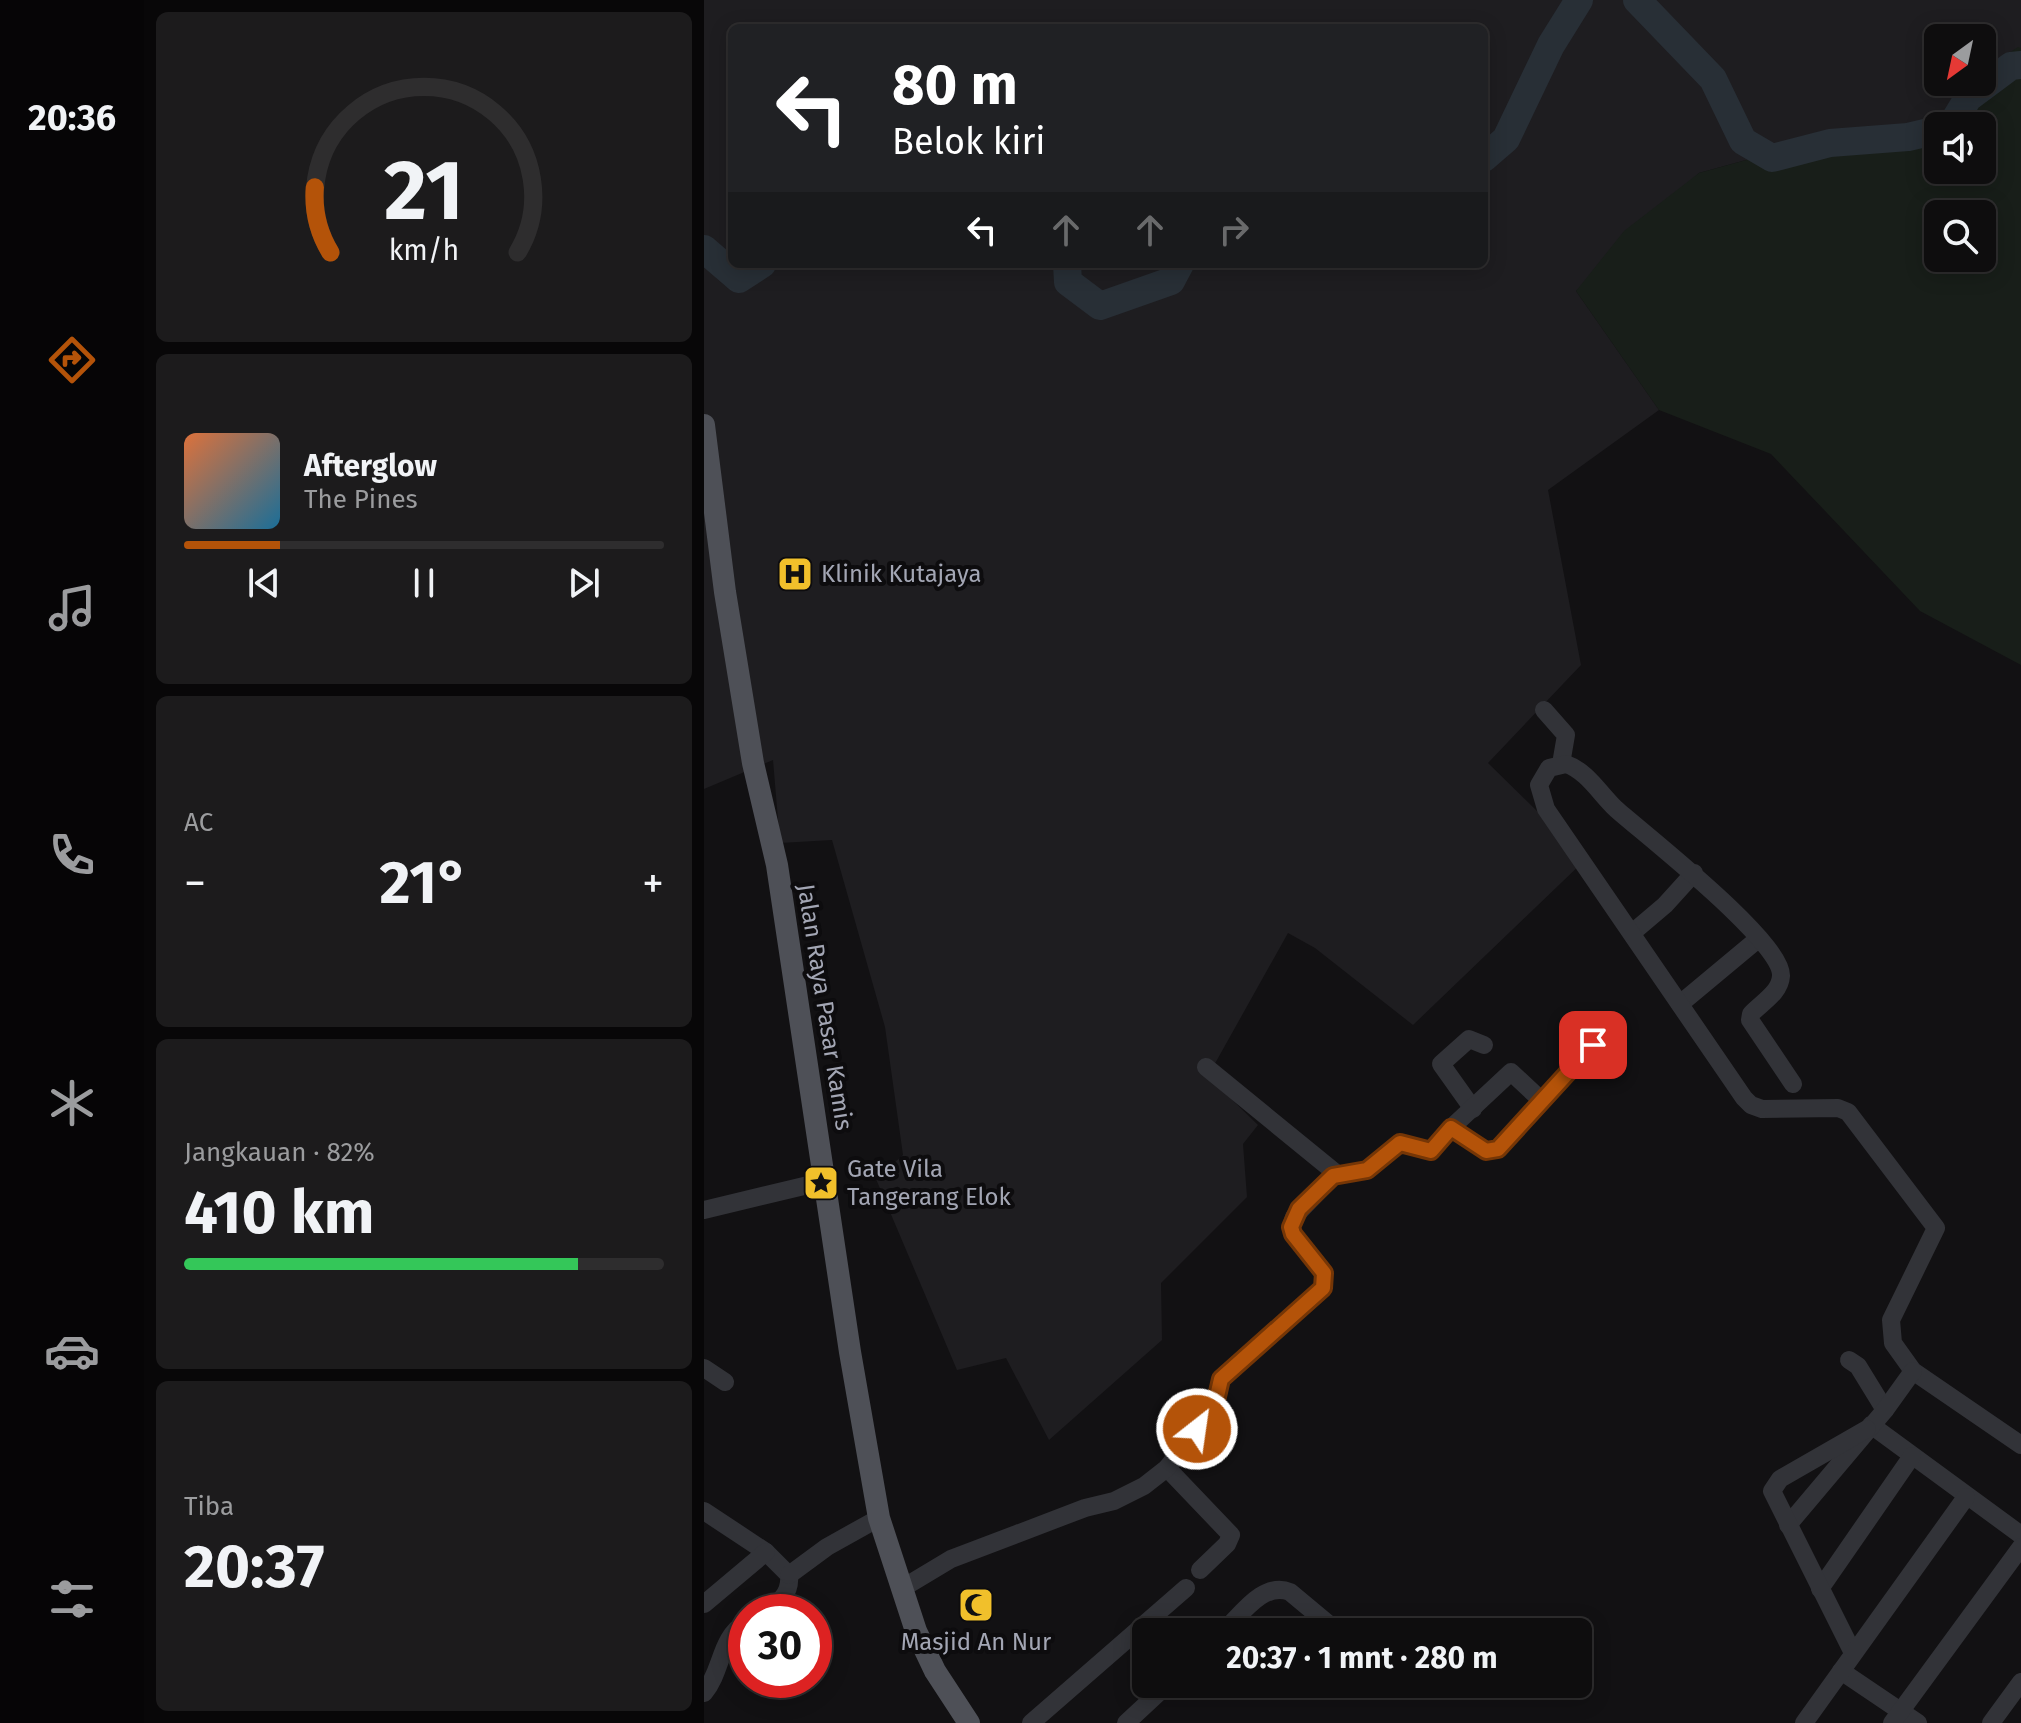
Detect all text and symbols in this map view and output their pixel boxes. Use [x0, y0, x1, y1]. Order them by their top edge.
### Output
north arrow [1924, 24, 1996, 96]
map controls [1924, 24, 1996, 272]
text: 80 m [892, 52, 1018, 119]
icon: left [760, 56, 864, 160]
text: 20:36 [28, 96, 116, 140]
button: sound [1924, 112, 1996, 184]
text: Belok kiri [892, 120, 1046, 164]
text: 21 [384, 141, 464, 241]
button: search [1924, 200, 1996, 272]
icon: left [960, 208, 1004, 252]
icon: ahead [1044, 208, 1088, 252]
icon: ahead [1128, 208, 1172, 252]
icon: right [1212, 208, 1256, 252]
text: km/h [389, 233, 459, 268]
icon: directions [44, 332, 100, 388]
text: Afterglow [304, 448, 437, 484]
text: The Pines [304, 484, 418, 515]
hospital icon: Klinik Kutajaya [776, 555, 814, 593]
place label: Klinik Kutajaya [821, 560, 982, 588]
icon: previous [242, 561, 286, 605]
icon: pause [402, 561, 446, 605]
icon: next [562, 561, 606, 605]
icon: music [44, 580, 100, 636]
text: AC [184, 807, 213, 838]
icon: phone [44, 827, 100, 883]
text: 21° [380, 847, 468, 919]
text: − [184, 857, 206, 910]
text: + [642, 857, 664, 910]
street label: Jalan Raya Pasar Kamis [792, 882, 858, 1132]
pin [1559, 1011, 1627, 1079]
icon: arrive [1571, 1023, 1615, 1067]
icon: climate [44, 1075, 100, 1131]
text: Jangkauan · 82% [184, 1137, 375, 1168]
place label: Gate Vila Tangerang Elok [847, 1155, 1011, 1211]
place icon: Gate Vila Tangerang Elok [802, 1164, 840, 1202]
text: 410 km [184, 1177, 375, 1249]
icon: car [44, 1323, 100, 1379]
position arrow [1155, 1387, 1239, 1471]
text: Tiba [184, 1491, 234, 1522]
text: 20:37 [184, 1531, 324, 1603]
icon: filters [44, 1571, 100, 1627]
mosque icon: Masjid An Nur [957, 1586, 995, 1624]
speed limit sign: 30 [728, 1594, 832, 1698]
place label: Masjid An Nur [901, 1628, 1052, 1656]
text: 20:37 · 1 mnt · 280 m [1226, 1640, 1498, 1676]

